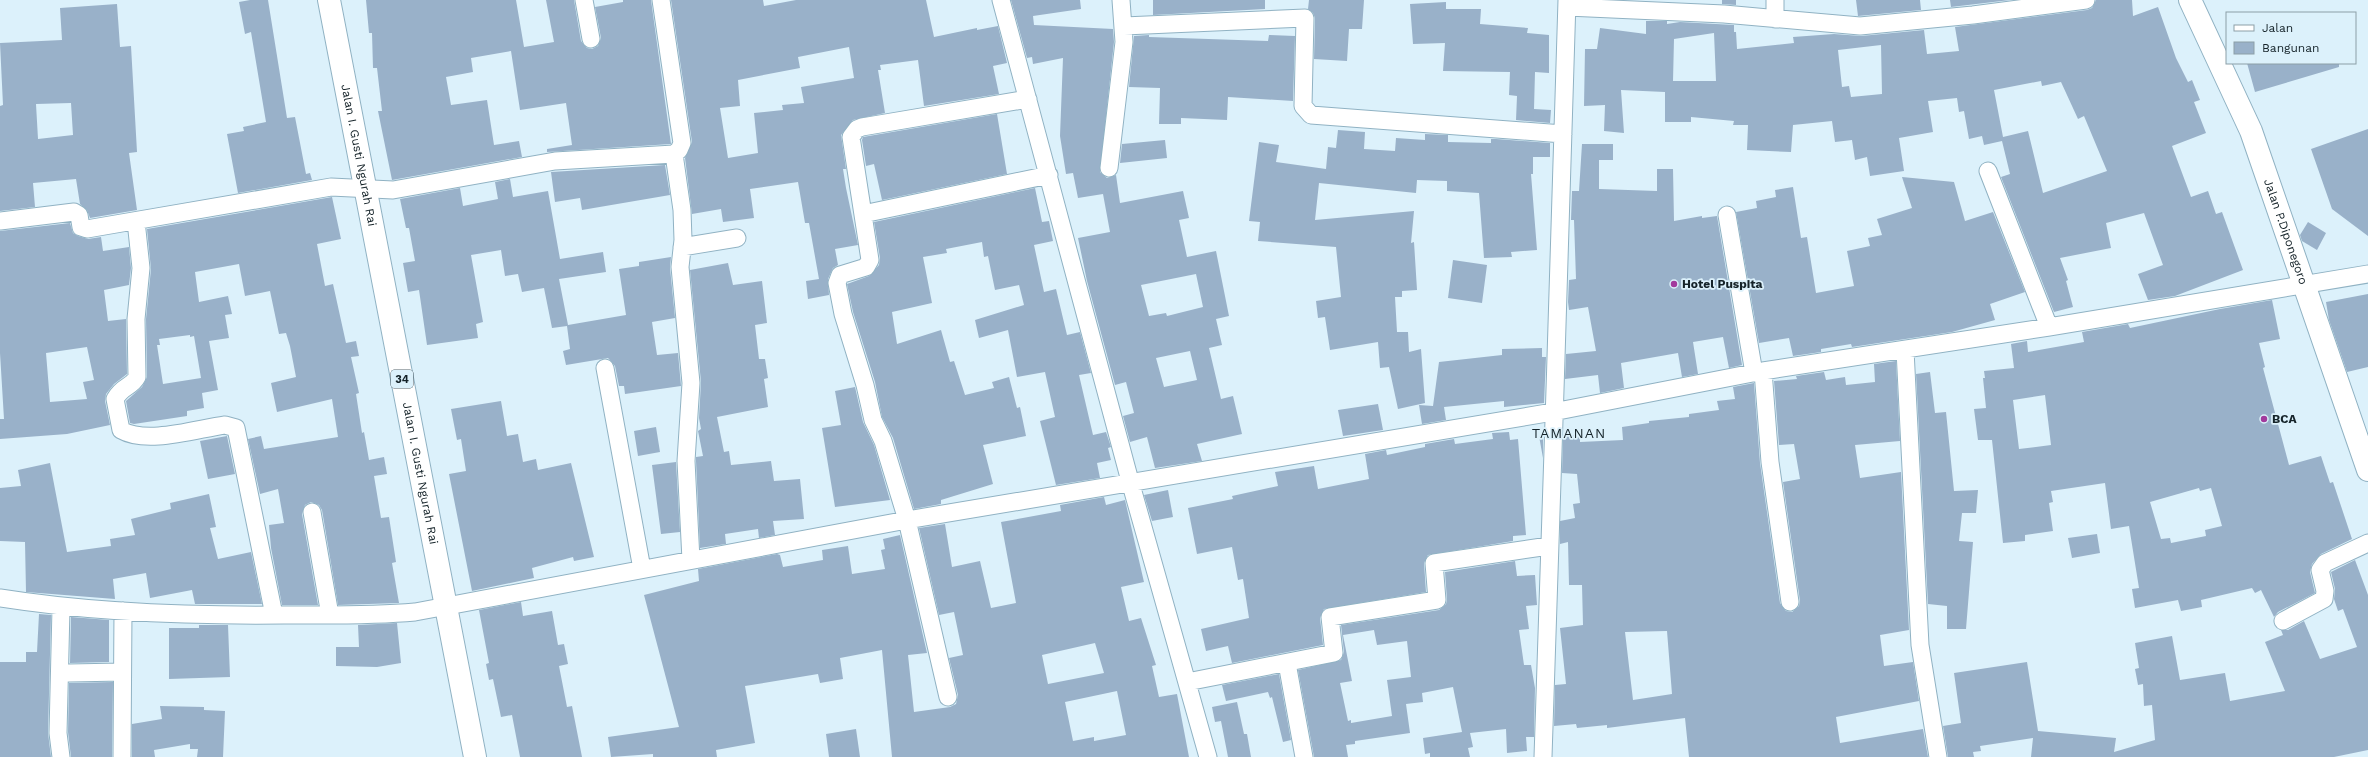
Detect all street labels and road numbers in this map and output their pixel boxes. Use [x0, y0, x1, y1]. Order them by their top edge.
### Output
street label: Jalan I. Gusti Ngurah Rai [338, 83, 379, 227]
street label: Jalan P.Diponegoro [2261, 177, 2310, 286]
road number: 34 [391, 370, 413, 388]
street label: Jalan I. Gusti Ngurah Rai [400, 401, 441, 546]

